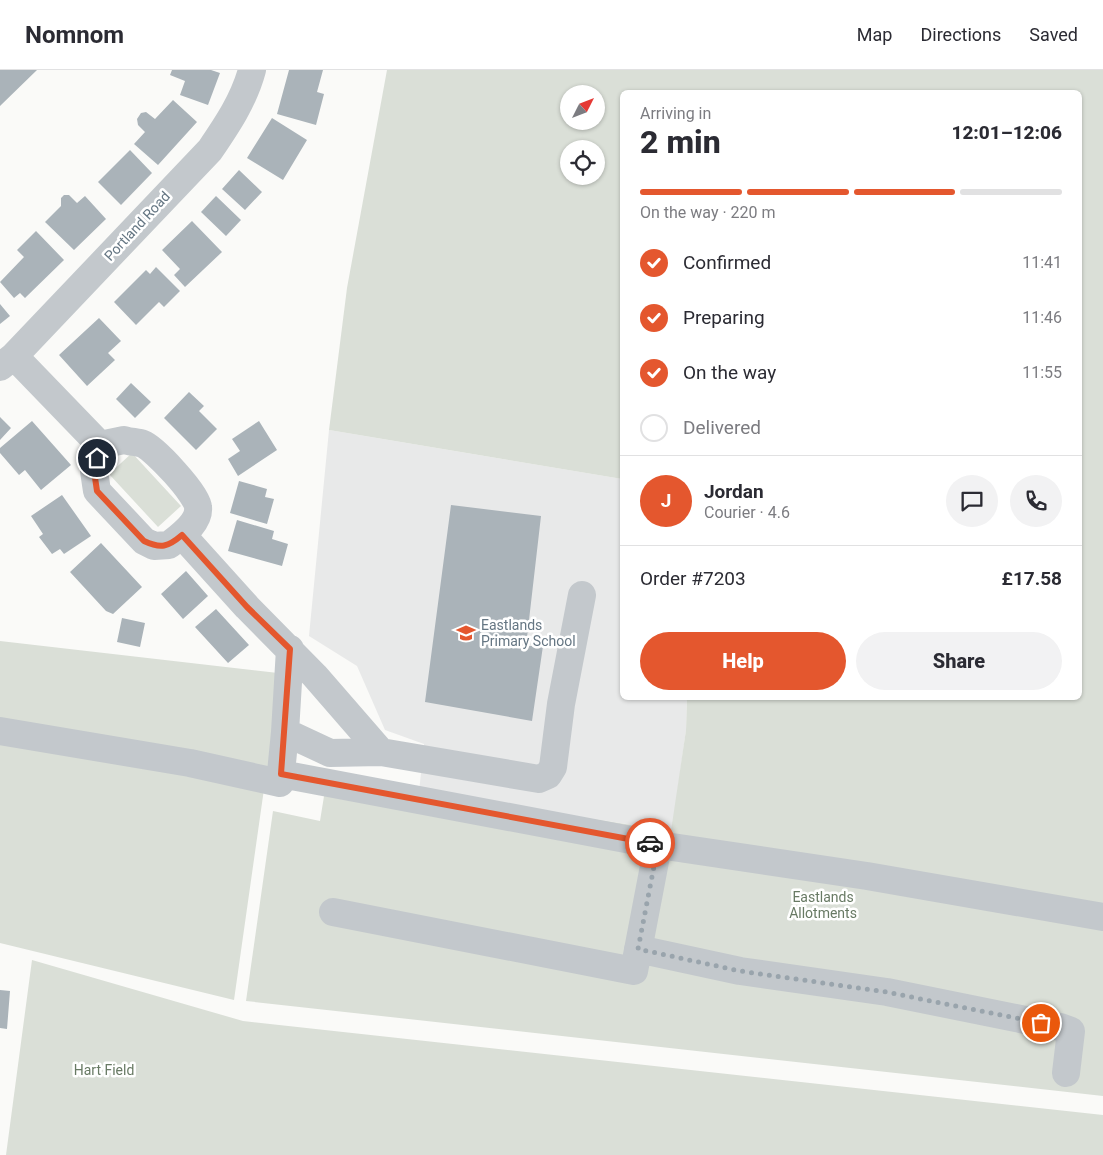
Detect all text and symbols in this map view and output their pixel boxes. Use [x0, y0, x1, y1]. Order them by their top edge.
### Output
text: Nomnom [25, 21, 124, 49]
text: Map [857, 24, 892, 45]
text: Directions [920, 24, 1001, 45]
text: Saved [1029, 24, 1078, 45]
north arrow [560, 85, 605, 130]
map controls [560, 85, 605, 185]
text: Arriving in [640, 104, 711, 123]
text: 12:01–12:06 [951, 121, 1062, 144]
text: 2 min [640, 123, 721, 161]
button: locate [560, 140, 605, 185]
street label: Portland Road [101, 188, 173, 264]
text: On the way · 220 m [640, 203, 776, 222]
icon: check [640, 249, 668, 277]
text: Confirmed [683, 251, 771, 274]
text: 11:41 [1022, 253, 1062, 272]
icon: check [640, 304, 668, 332]
text: Preparing [683, 306, 765, 329]
text: 11:46 [1022, 308, 1062, 327]
icon: check [640, 359, 668, 387]
text: On the way [683, 361, 776, 384]
text: 11:55 [1022, 363, 1062, 382]
text: Delivered [683, 416, 761, 439]
pin [76, 437, 118, 479]
icon: home [83, 444, 111, 472]
button: chat [946, 475, 998, 527]
button: phone [1010, 475, 1062, 527]
text: Jordan [704, 480, 764, 503]
text: J [661, 489, 671, 512]
text: Courier · 4.6 [704, 503, 790, 522]
text: Order #7203 [640, 567, 746, 590]
text: £17.58 [1002, 567, 1062, 590]
place label: Eastlands Primary School [481, 617, 576, 649]
school or university icon: Eastlands Primary School [455, 622, 477, 644]
button: Help [640, 632, 846, 690]
button: Share [856, 632, 1062, 690]
courier [625, 818, 675, 868]
icon: car [636, 829, 664, 857]
park label: Eastlands Allotments [789, 889, 857, 921]
pin [1020, 1002, 1062, 1044]
icon: bag [1027, 1009, 1055, 1037]
park label: Hart Field [74, 1062, 134, 1078]

